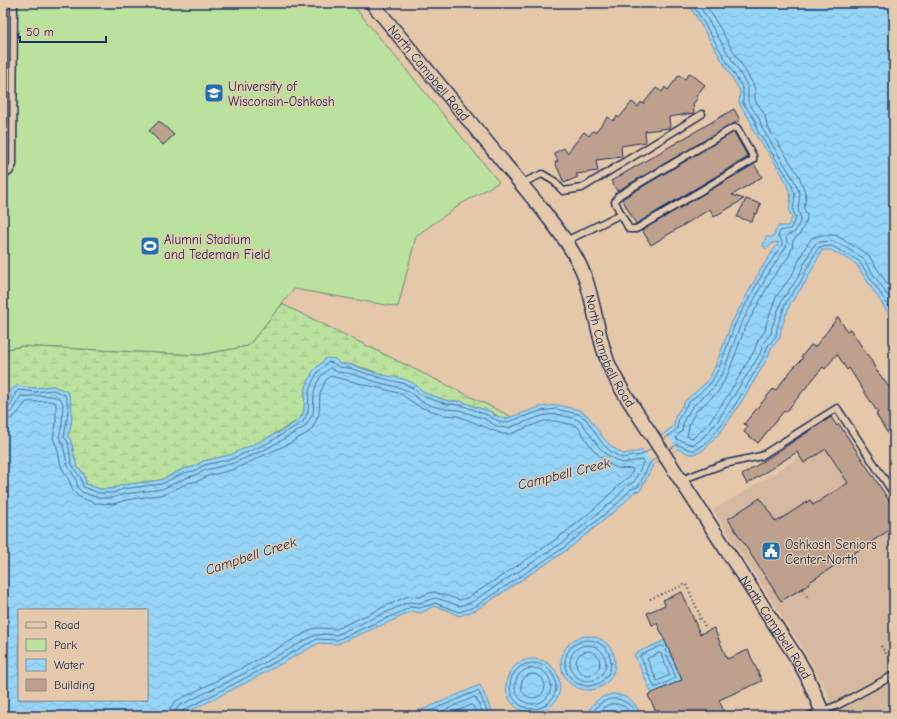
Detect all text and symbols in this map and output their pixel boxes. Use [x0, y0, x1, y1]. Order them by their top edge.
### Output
scale bar [20, 18, 106, 44]
street label: North Campbell Road [385, 22, 473, 123]
text: 50 m [26, 25, 54, 39]
place label: University of Wisconsin-Oshkosh [228, 79, 335, 109]
school or university icon: University of Wisconsin-Oshkosh [203, 82, 225, 104]
place label: Alumni Stadium and Tedeman Field [164, 232, 270, 262]
sports icon: Alumni Stadium and Tedeman Field [139, 235, 161, 257]
street label: North Campbell Road [583, 293, 638, 410]
water label: Campbell Creek [516, 454, 612, 494]
water label: Campbell Creek [203, 533, 299, 579]
place label: Oshkosh Seniors Center-North [785, 537, 877, 567]
public building icon: Oshkosh Seniors Center-North [760, 540, 782, 562]
street label: North Campbell Road [737, 573, 814, 681]
legend [18, 609, 148, 701]
text: Road [54, 618, 80, 632]
text: Park [54, 638, 77, 652]
text: Water [54, 658, 84, 672]
text: Building [54, 678, 95, 692]

